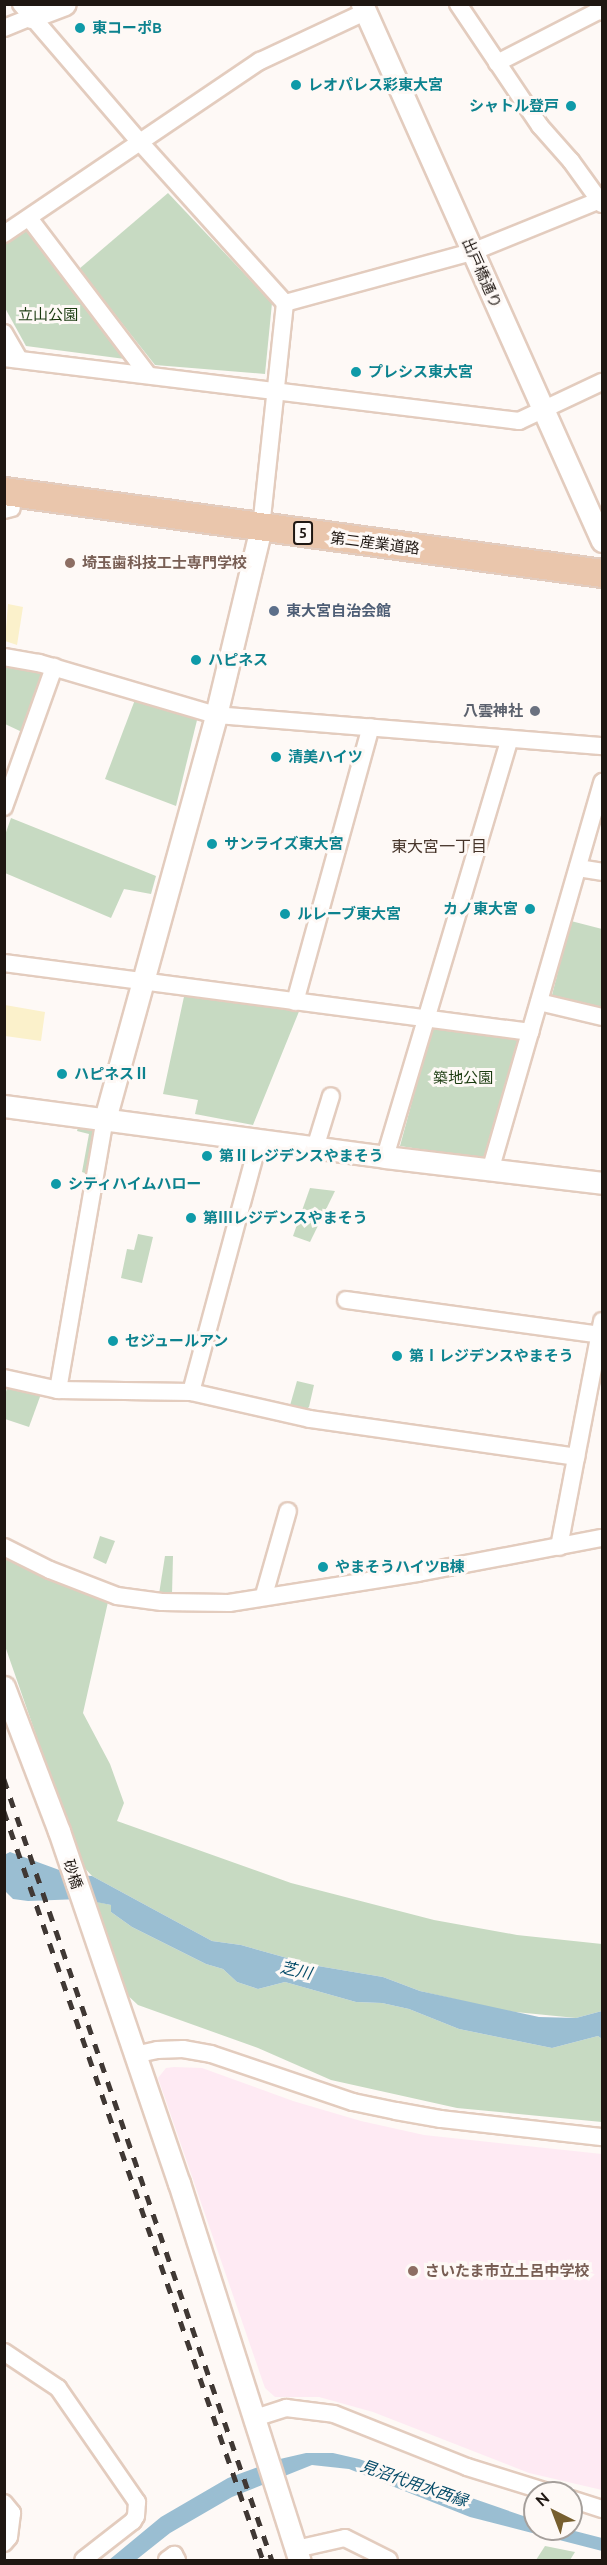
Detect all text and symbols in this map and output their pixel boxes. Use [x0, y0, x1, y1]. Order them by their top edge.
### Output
place label: 東コーポB [92, 19, 162, 37]
marker: 東コーポB [73, 21, 87, 35]
place label: レオパレス彩東大宮 [308, 76, 443, 94]
marker: レオパレス彩東大宮 [289, 78, 303, 92]
place label: シャトル登戸 [469, 97, 559, 115]
marker: シャトル登戸 [564, 99, 578, 113]
street label: 出戸橋通り [459, 235, 505, 311]
park label: 立山公園 [18, 306, 78, 324]
place label: プレシス東大宮 [368, 363, 473, 381]
marker: プレシス東大宮 [349, 365, 363, 379]
road number: 5 [292, 522, 314, 544]
street label: 第二産業道路 [329, 529, 421, 557]
place label: 埼玉歯科技工士専門学校 [82, 554, 247, 572]
marker: 埼玉歯科技工士専門学校 [63, 556, 77, 570]
place label: 東大宮自治会館 [286, 602, 391, 620]
marker: 東大宮自治会館 [267, 604, 281, 618]
place label: ハピネス [208, 651, 268, 669]
marker: ハピネス [189, 653, 203, 667]
place label: 八雲神社 [463, 702, 523, 720]
marker: 八雲神社 [528, 704, 542, 718]
place label: 清美ハイツ [288, 748, 363, 766]
marker: 清美ハイツ [269, 750, 283, 764]
place label: サンライズ東大宮 [224, 835, 344, 853]
district label: 東大宮一丁目 [391, 836, 487, 856]
marker: サンライズ東大宮 [205, 837, 219, 851]
place label: カノ東大宮 [443, 900, 518, 918]
marker: カノ東大宮 [523, 902, 537, 916]
place label: ルレーブ東大宮 [297, 905, 402, 923]
marker: ルレーブ東大宮 [278, 907, 292, 921]
place label: ハピネスⅡ [74, 1065, 149, 1083]
marker: ハピネスⅡ [55, 1067, 69, 1081]
park label: 築地公園 [433, 1069, 493, 1087]
place label: 第Ⅱレジデンスやまそう [219, 1147, 384, 1165]
marker: 第Ⅱレジデンスやまそう [200, 1149, 214, 1163]
place label: シティハイムハロー [68, 1175, 203, 1193]
marker: シティハイムハロー [49, 1177, 63, 1191]
place label: 第Ⅲレジデンスやまそう [203, 1209, 368, 1227]
marker: 第Ⅲレジデンスやまそう [184, 1211, 198, 1225]
place label: セジュールアン [125, 1332, 230, 1350]
marker: セジュールアン [106, 1334, 120, 1348]
place label: 第Ⅰレジデンスやまそう [409, 1347, 574, 1365]
marker: 第Ⅰレジデンスやまそう [390, 1349, 404, 1363]
place label: やまそうハイツB棟 [335, 1558, 465, 1576]
marker: やまそうハイツB棟 [316, 1560, 330, 1574]
street label: 砂橋 [60, 1857, 86, 1891]
water label: 芝川 [278, 1957, 314, 1983]
place label: さいたま市立土呂中学校 [425, 2262, 590, 2280]
marker: さいたま市立土呂中学校 [406, 2264, 420, 2278]
water label: 見沼代用水西縁 [358, 2456, 470, 2510]
north arrow [523, 2481, 583, 2541]
text: N [532, 2488, 553, 2510]

